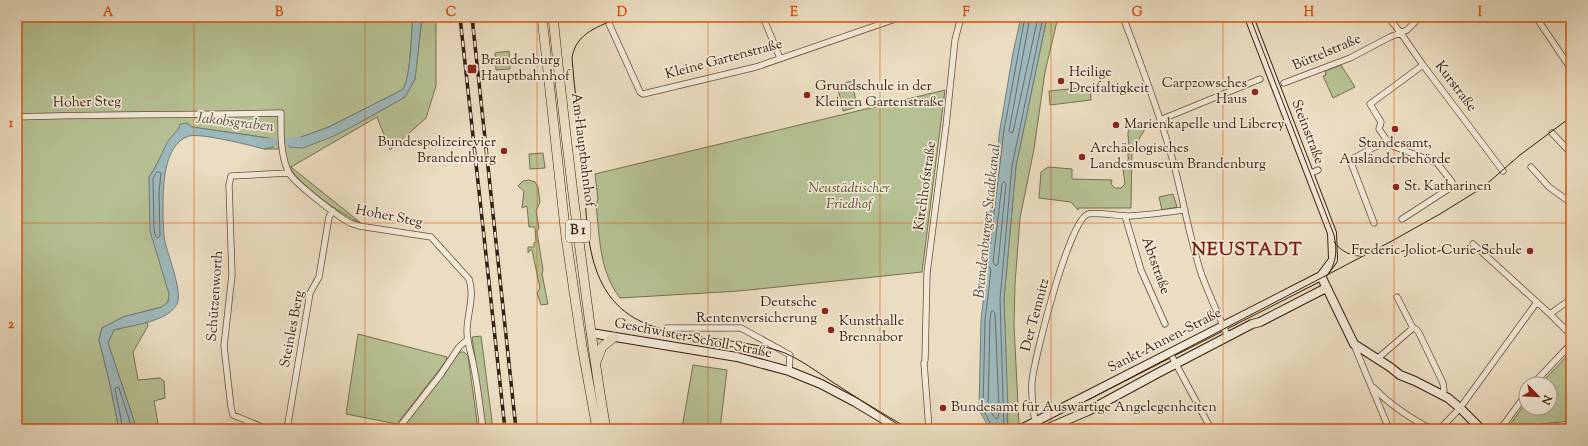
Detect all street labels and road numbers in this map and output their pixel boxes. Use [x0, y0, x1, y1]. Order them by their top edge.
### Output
street label: Büttelstraße [1290, 30, 1364, 76]
street label: Kleine Gartenstraße [663, 35, 785, 85]
street label: Kurstraße [1429, 57, 1481, 117]
street label: Hoher Steg [53, 92, 121, 114]
street label: Am Hauptbahnhof [565, 92, 599, 209]
street label: Steinstraße [1286, 97, 1328, 167]
street label: Kirchhofstraße [910, 140, 942, 232]
street label: Hoher Steg [354, 201, 424, 233]
road number: B 1 [566, 220, 590, 242]
street label: Abtstraße [1135, 235, 1175, 297]
street label: Schützenworth [203, 250, 229, 342]
street label: Der Temnitz [1017, 276, 1055, 354]
street label: Steinles Berg [276, 289, 310, 369]
street label: Sankt-Annen-Straße [1105, 304, 1225, 378]
street label: Geschwister-Scholl-Straße [612, 314, 774, 364]

